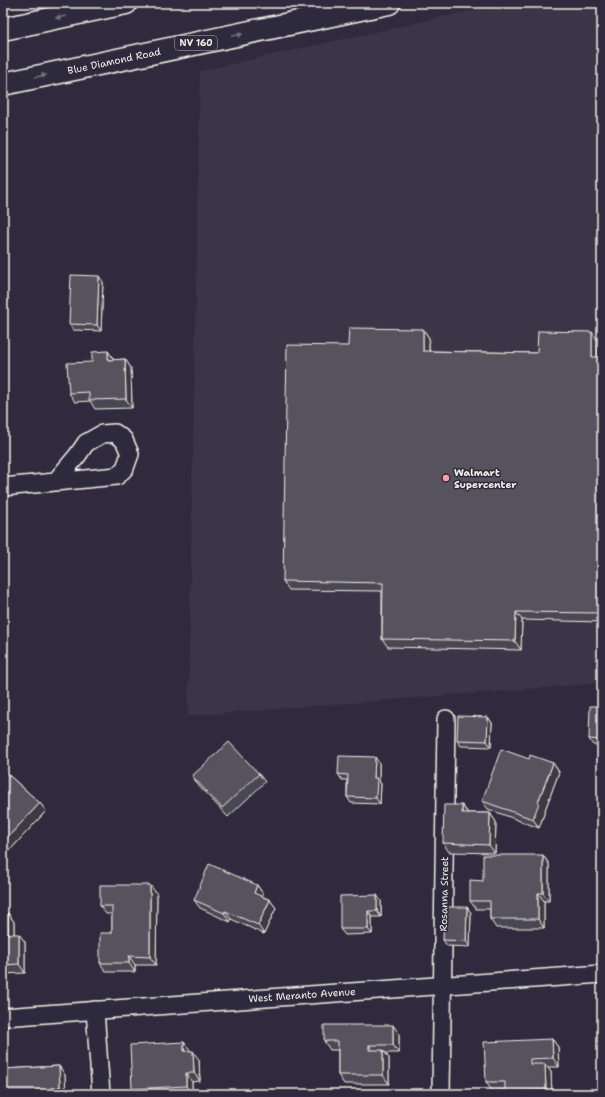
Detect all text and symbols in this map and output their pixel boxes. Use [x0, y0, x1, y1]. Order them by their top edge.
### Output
one-way arrow [55, 14, 67, 20]
one-way arrow [231, 31, 243, 37]
road number: NV 160 [175, 36, 217, 50]
street label: Blue Diamond Road [66, 45, 162, 77]
one-way arrow [35, 72, 47, 78]
place label: Walmart Supercenter [454, 466, 517, 491]
marker: Walmart Supercenter [441, 473, 451, 483]
street label: Rosanna Street [437, 856, 451, 932]
street label: West Meranto Avenue [248, 985, 356, 1005]

